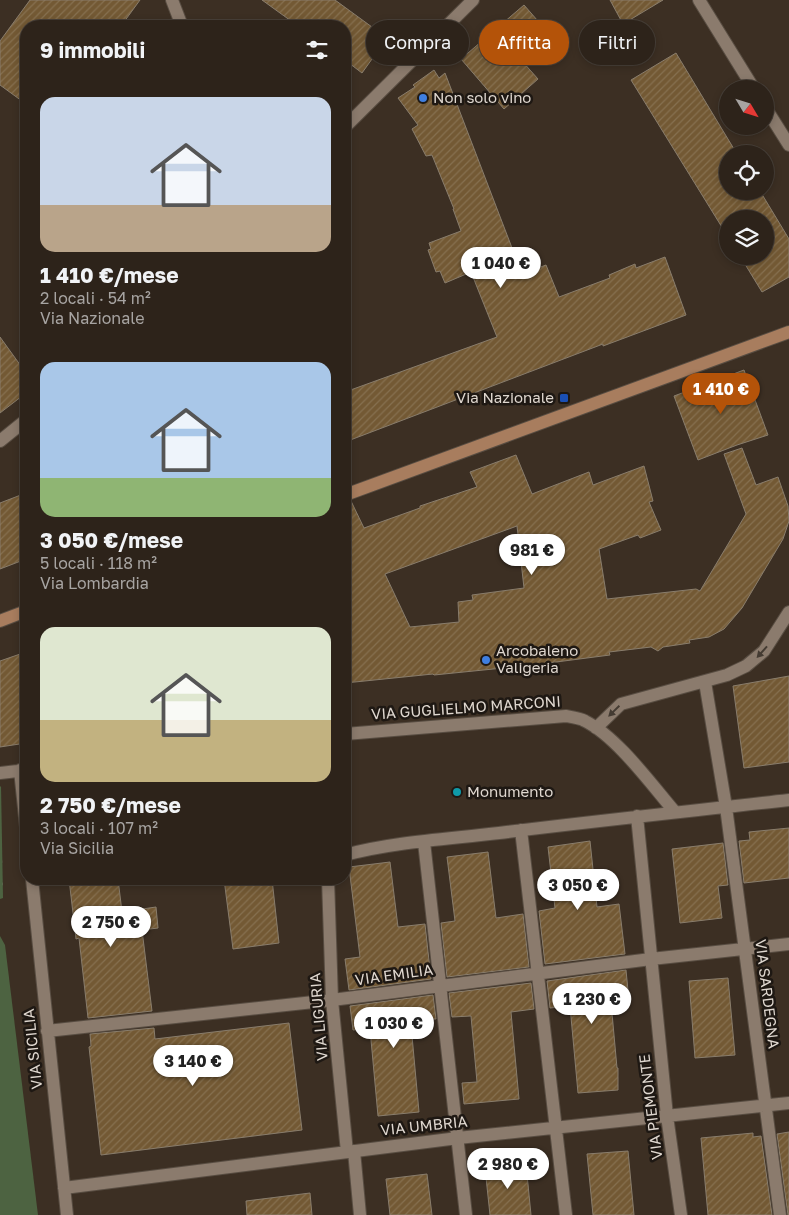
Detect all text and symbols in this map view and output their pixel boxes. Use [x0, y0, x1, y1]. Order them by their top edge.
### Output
chip: Compra [366, 20, 469, 65]
chip: Affitta [479, 20, 569, 65]
chip: Filtri [579, 20, 655, 65]
icon: filters [303, 36, 331, 64]
text: 9 immobili [40, 37, 145, 63]
north arrow [719, 80, 774, 135]
map controls [719, 80, 774, 265]
place label: Non solo vino [433, 88, 531, 106]
marker: Non solo vino [417, 92, 429, 104]
icon: home [141, 130, 231, 220]
button: locate [719, 145, 774, 200]
button: layers [719, 210, 774, 265]
pin: 1 040 € [455, 246, 547, 289]
text: 1 040 € [472, 253, 530, 273]
text: 1 410 €/mese [40, 262, 179, 288]
text: 2 locali · 54 m² [40, 288, 151, 308]
text: Via Nazionale [40, 308, 144, 328]
pin: 1 410 € [675, 372, 767, 415]
text: 1 410 € [693, 379, 749, 399]
place label: Via Nazionale [456, 388, 554, 406]
marker: Via Nazionale [558, 392, 570, 404]
icon: home [141, 395, 231, 485]
text: 3 050 €/mese [40, 527, 183, 553]
pin: 981 € [497, 534, 567, 576]
text: 981 € [510, 540, 554, 560]
text: 5 locali · 118 m² [40, 553, 157, 573]
text: Via Lombardia [40, 573, 149, 593]
place label: Arcobaleno Valigeria [496, 641, 578, 676]
one-way arrow [756, 645, 767, 658]
marker: Arcobaleno Valigeria [480, 654, 492, 666]
icon: home [141, 660, 231, 750]
street label: VIA GUGLIELMO MARCONI [371, 691, 561, 723]
one-way arrow [608, 705, 620, 717]
place label: Monumento [467, 782, 553, 800]
marker: Monumento [451, 786, 463, 798]
text: 2 750 €/mese [40, 792, 181, 818]
text: 3 locali · 107 m² [40, 818, 158, 838]
text: Via Sicilia [40, 838, 114, 858]
pin: 3 050 € [532, 868, 624, 911]
text: 3 050 € [548, 875, 608, 895]
pin: 2 750 € [65, 906, 157, 948]
text: 2 750 € [82, 912, 140, 932]
street label: VIA SARDEGNA [752, 938, 784, 1050]
street label: VIA EMILIA [354, 960, 434, 988]
street label: VIA LIGURIA [305, 972, 331, 1062]
pin: 1 230 € [546, 982, 638, 1025]
text: 1 230 € [563, 989, 621, 1009]
pin: 1 030 € [348, 1006, 440, 1049]
street label: VIA SICILIA [19, 1008, 45, 1090]
text: 1 030 € [365, 1013, 423, 1033]
pin: 3 140 € [147, 1044, 239, 1087]
text: 3 140 € [164, 1051, 222, 1071]
street label: VIA PIEMONTE [635, 1053, 665, 1161]
street label: VIA UMBRIA [379, 1111, 468, 1139]
pin: 2 980 € [462, 1148, 554, 1190]
text: 2 980 € [478, 1154, 538, 1174]

